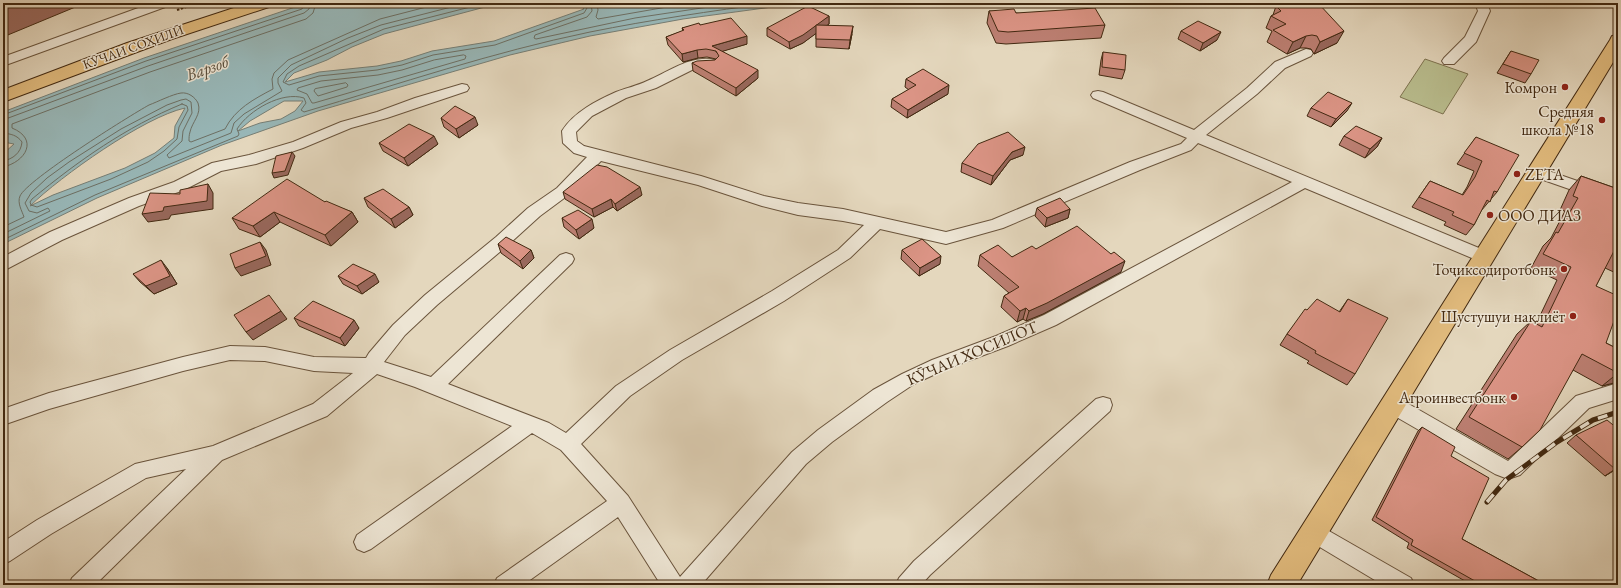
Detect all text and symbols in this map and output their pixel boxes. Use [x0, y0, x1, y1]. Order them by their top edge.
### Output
street label: КӮЧАИ СОҲИЛӢ [80, 21, 186, 73]
water label: Варзоб [182, 49, 233, 86]
place label: Комрон [1504, 77, 1557, 98]
marker: Комрон [1560, 82, 1570, 92]
place label: Средняя школа №18 [1522, 101, 1594, 140]
marker: Средняя школа №18 [1597, 115, 1607, 125]
place label: ZETA [1525, 164, 1565, 185]
marker: ZETA [1512, 169, 1522, 179]
place label: ООО ДИАЗ [1498, 205, 1581, 226]
marker: ООО ДИАЗ [1485, 210, 1495, 220]
place label: Тоҷиксодиротбонк [1432, 259, 1556, 280]
marker: Тоҷиксодиротбонк [1559, 264, 1569, 274]
place label: Шустушуи нақлиёт [1441, 306, 1565, 327]
marker: Шустушуи нақлиёт [1568, 311, 1578, 321]
street label: КӮЧАИ ХОСИЛОТ [904, 316, 1041, 390]
place label: Агроинвестбонк [1398, 387, 1506, 408]
marker: Агроинвестбонк [1509, 392, 1519, 402]

